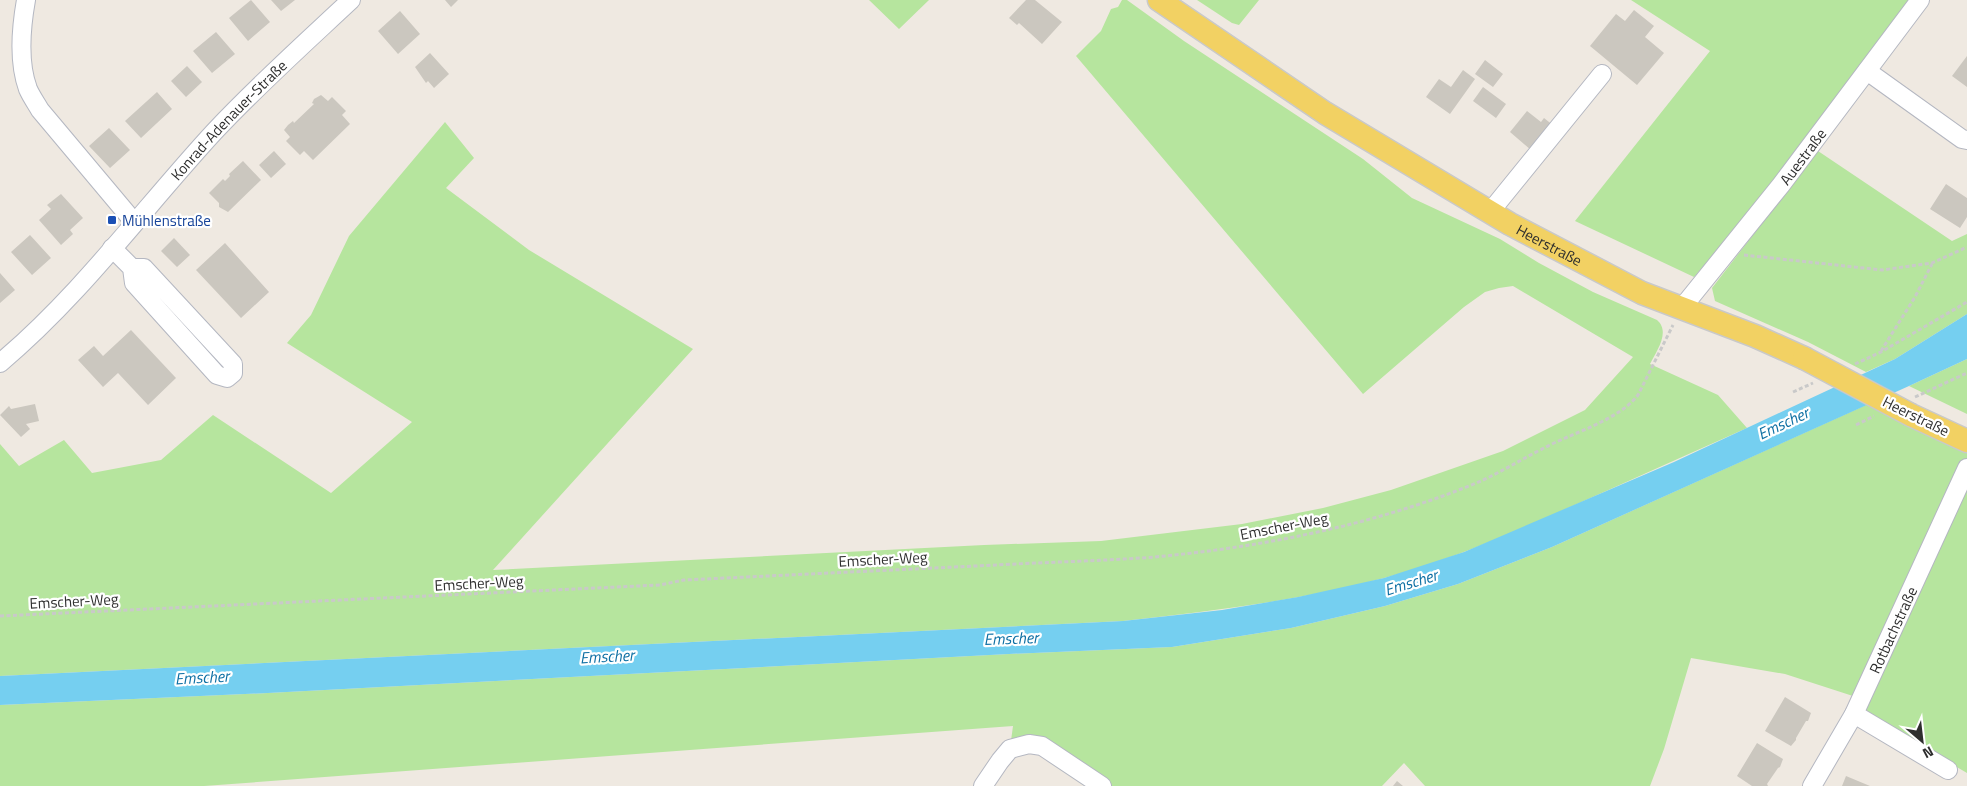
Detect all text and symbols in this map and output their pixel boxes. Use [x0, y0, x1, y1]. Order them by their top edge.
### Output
street label: Konrad-Adenauer-Straße [165, 54, 292, 185]
street label: Auestraße [1774, 123, 1831, 190]
place label: Mühlenstraße [122, 209, 211, 232]
marker: Mühlenstraße [106, 214, 118, 226]
street label: Heerstraße [1512, 218, 1586, 271]
street label: Heerstraße [1879, 390, 1953, 442]
water label: Emscher [1753, 400, 1814, 445]
street label: Emscher-Weg [1238, 506, 1330, 546]
street label: Emscher-Weg [838, 545, 928, 573]
water label: Emscher [1382, 562, 1442, 601]
street label: Emscher-Weg [434, 569, 524, 597]
street label: Rotbachstraße [1863, 583, 1923, 677]
street label: Emscher-Weg [29, 587, 119, 615]
water label: Emscher [983, 625, 1040, 651]
water label: Emscher [579, 642, 637, 669]
water label: Emscher [174, 663, 232, 690]
north arrow [1897, 716, 1947, 766]
text: N [1919, 741, 1938, 764]

